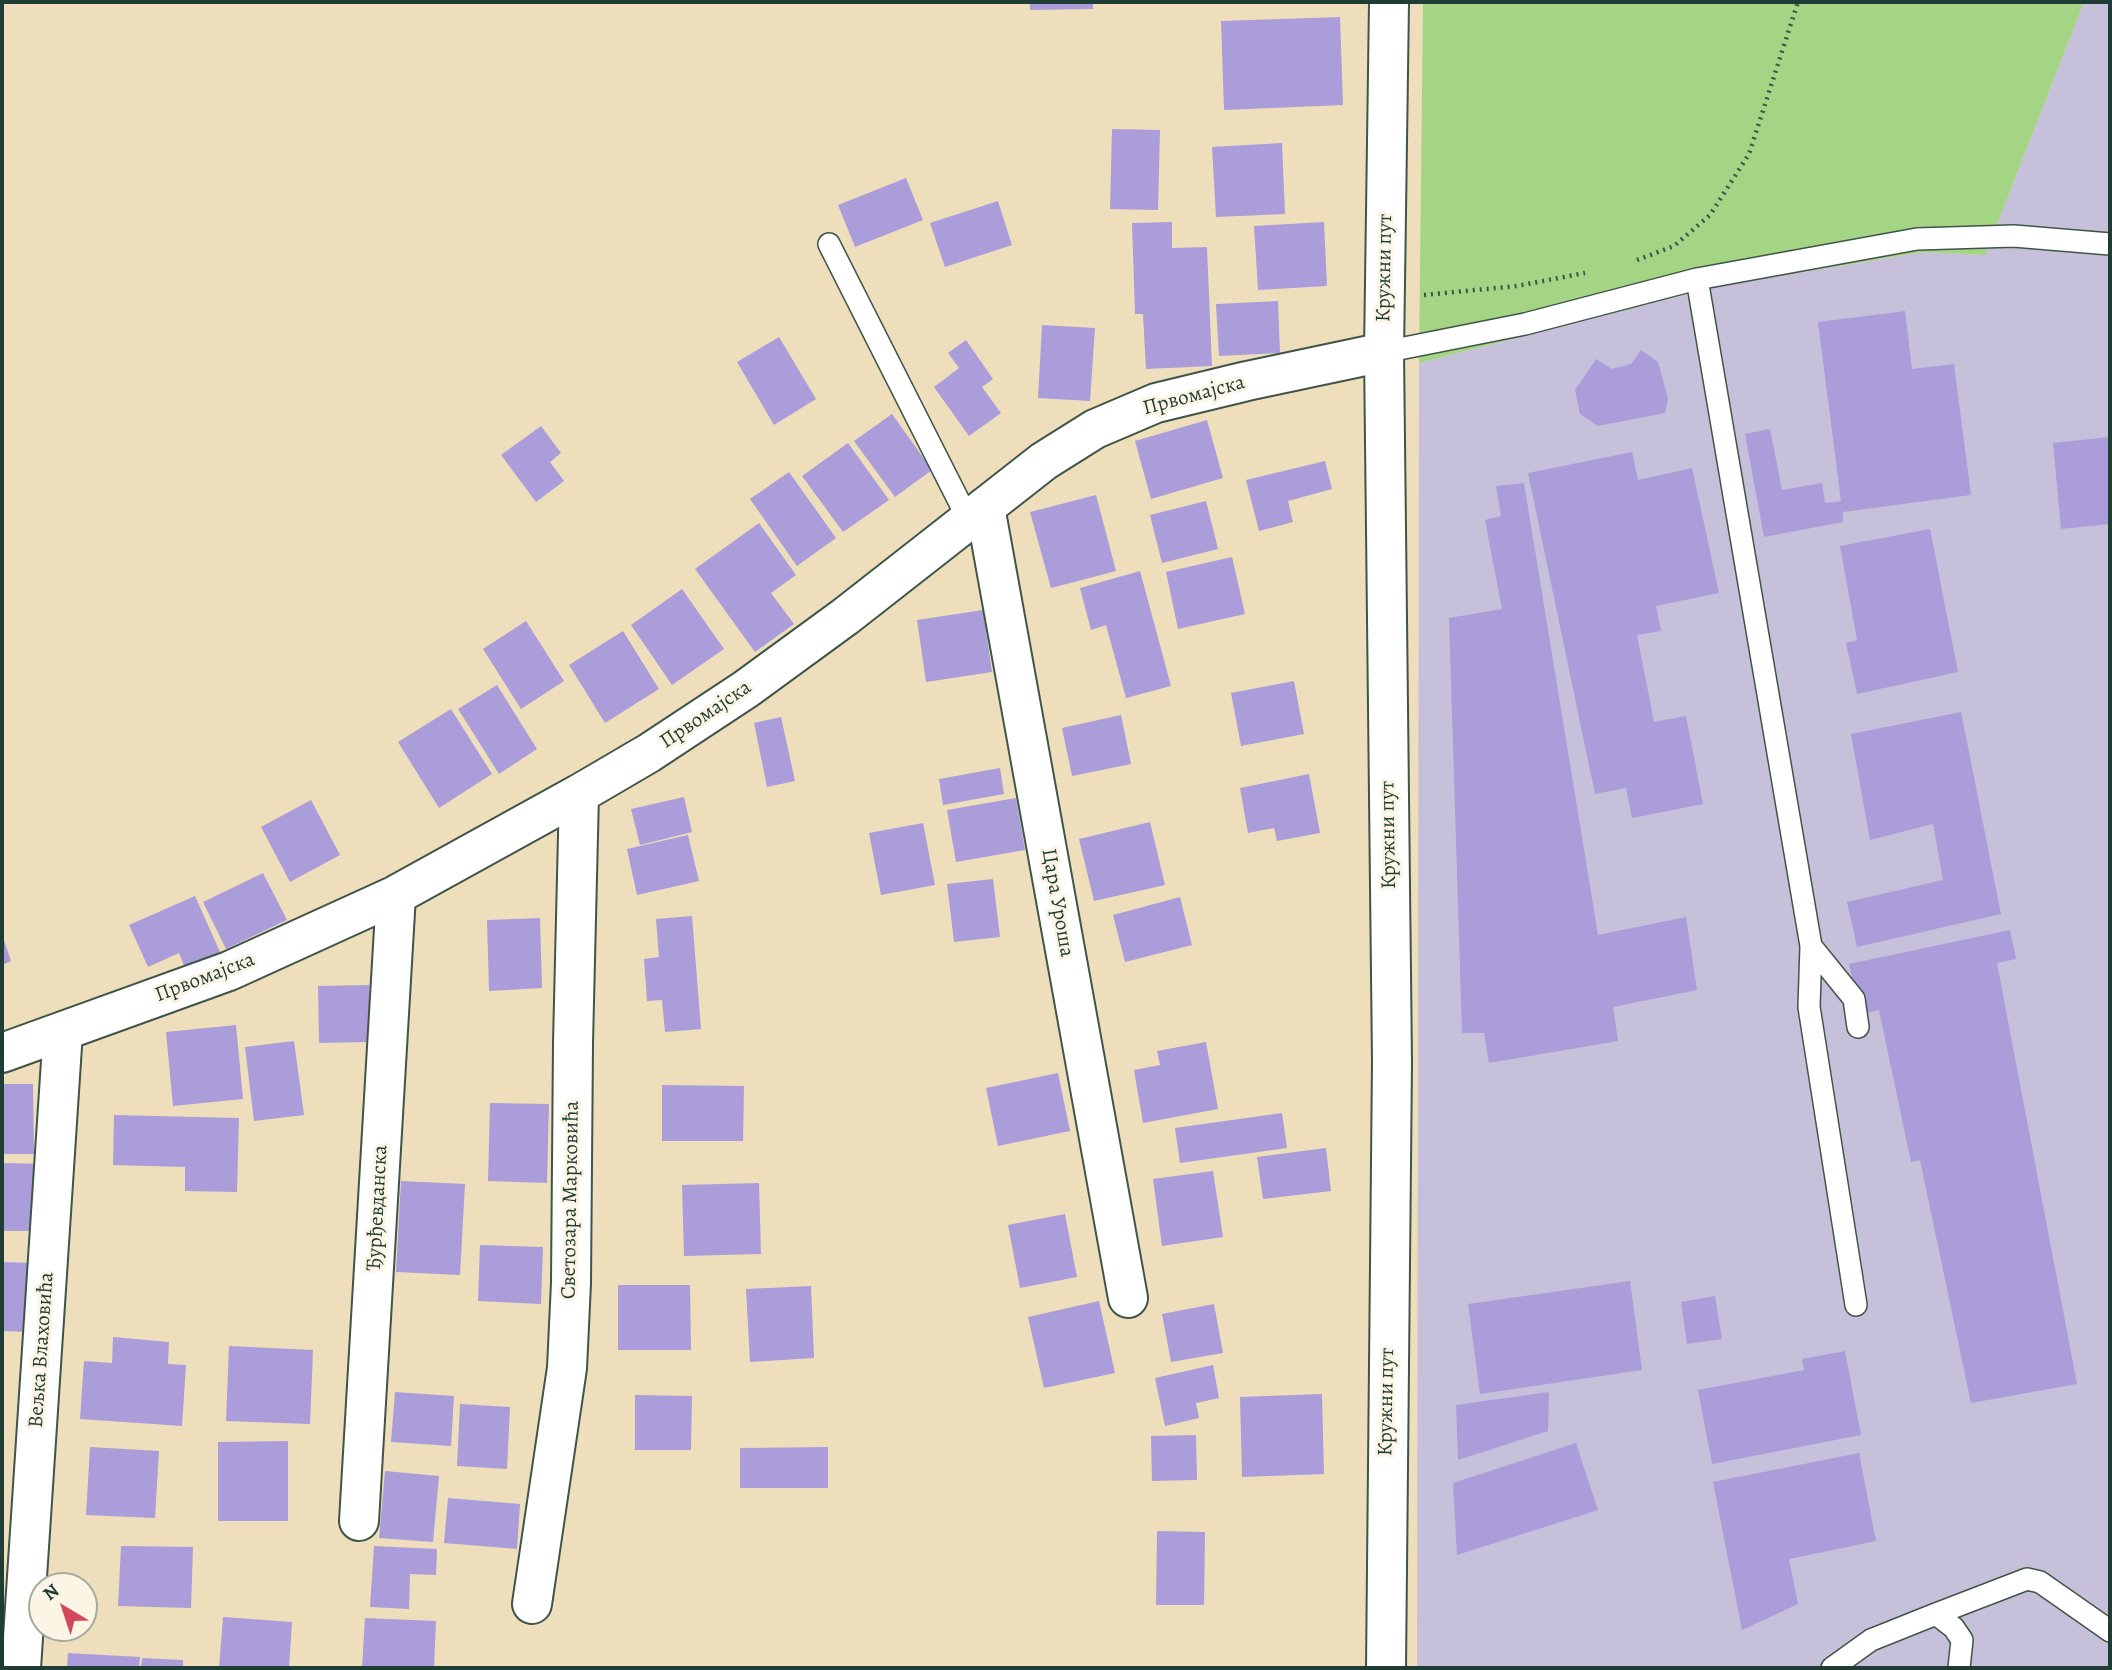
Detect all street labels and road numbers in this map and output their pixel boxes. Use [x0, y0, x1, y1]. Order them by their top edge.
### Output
street label: Кружни пут [1371, 214, 1399, 322]
street label: Првомајска [1140, 370, 1248, 422]
street label: Првомајска [656, 675, 756, 755]
street label: Кружни пут [1375, 781, 1403, 889]
street label: Цара Уроша [1035, 847, 1079, 959]
street label: Првомајска [152, 947, 258, 1009]
street label: Светозара Марковића [557, 1101, 585, 1299]
street label: Ђурђевданска [362, 1144, 394, 1272]
street label: Вељка Влаховића [24, 1271, 60, 1429]
street label: Кружни пут [1373, 1348, 1401, 1456]

